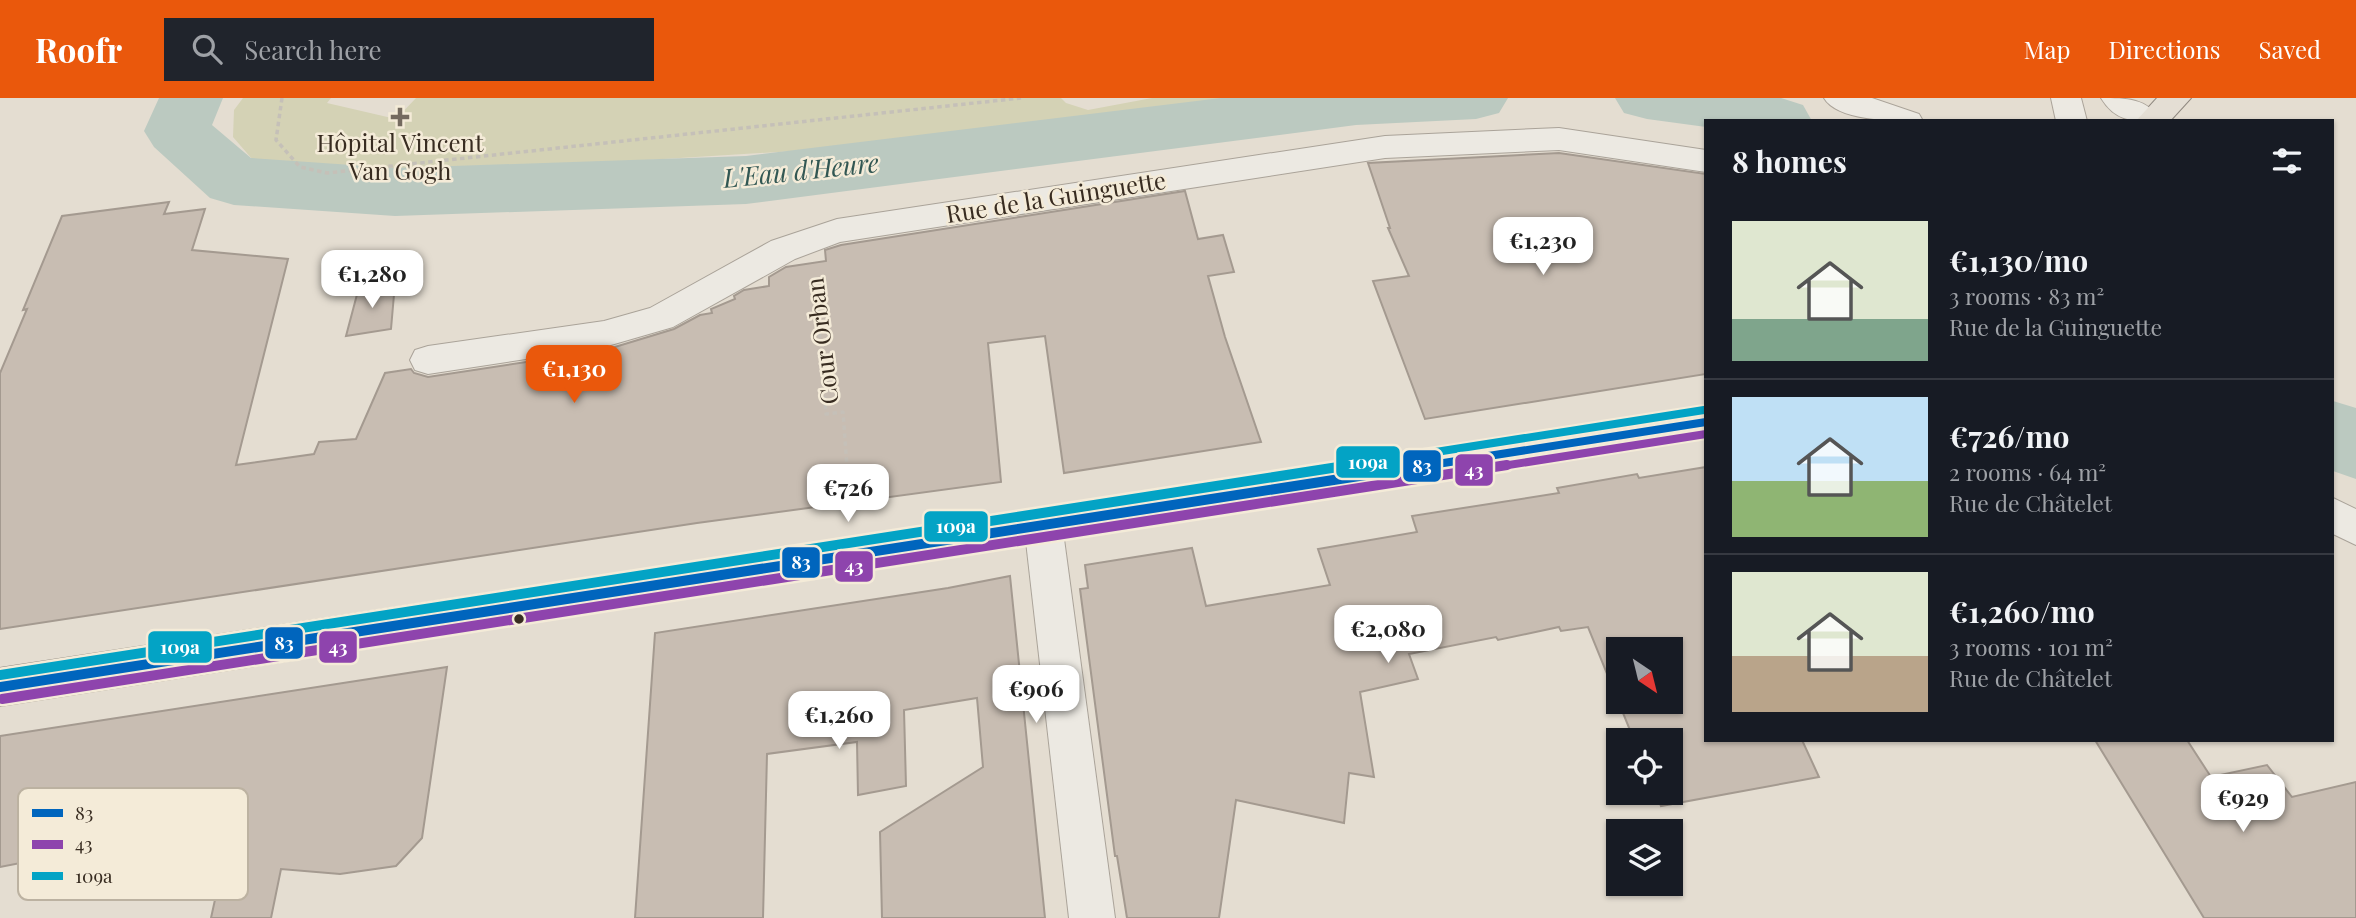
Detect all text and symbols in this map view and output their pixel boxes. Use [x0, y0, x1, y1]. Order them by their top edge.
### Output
search box [164, 18, 654, 81]
text: Roofr [35, 27, 122, 71]
icon: search [188, 30, 226, 68]
text: Search here [244, 32, 382, 67]
text: Map [2024, 33, 2070, 65]
text: Directions [2108, 33, 2221, 65]
text: Saved [2259, 33, 2321, 65]
marker: Hôpital Vincent Van Gogh [390, 107, 410, 127]
place label: Hôpital Vincent Van Gogh [317, 126, 484, 186]
text: 8 homes [1732, 141, 1847, 181]
icon: filters [2268, 142, 2306, 180]
water label: L'Eau d'Heure [720, 144, 880, 195]
street label: Rue de la Guinguette [943, 163, 1168, 229]
pin: €1,230 [1486, 218, 1600, 277]
text: €1,230 [1509, 224, 1577, 255]
text: €1,130/mo [1949, 240, 2088, 280]
icon: home [1788, 249, 1872, 333]
pin: €1,280 [315, 250, 429, 310]
text: €1,280 [337, 257, 407, 288]
street label: Cour Orban [797, 276, 845, 406]
text: 3 rooms · 83 m² [1949, 280, 2104, 311]
text: Rue de la Guinguette [1949, 311, 2162, 342]
pin: €1,130 [517, 345, 631, 405]
text: €1,130 [542, 352, 606, 383]
text: €726/mo [1949, 416, 2069, 456]
icon: home [1788, 425, 1872, 509]
line badge: 109a [1335, 445, 1401, 479]
text: 109a [1348, 448, 1388, 474]
line badge: 83 [1402, 449, 1442, 483]
text: 83 [1412, 452, 1432, 478]
line badge: 43 [1454, 453, 1494, 487]
text: 43 [1465, 456, 1483, 482]
text: 2 rooms · 64 m² [1949, 456, 2106, 487]
pin: €726 [807, 464, 889, 524]
text: €726 [823, 471, 873, 502]
text: Rue de Châtelet [1949, 487, 2112, 518]
line badge: 109a [923, 510, 989, 543]
text: 109a [936, 512, 976, 538]
line badge: 83 [781, 546, 821, 579]
text: 83 [791, 548, 811, 574]
line badge: 43 [834, 550, 874, 583]
text: 43 [845, 552, 863, 578]
text: €1,260/mo [1949, 591, 2095, 631]
icon: home [1788, 600, 1872, 684]
pin: €2,080 [1331, 606, 1445, 665]
unlabelled marker [512, 612, 526, 626]
text: €2,080 [1350, 612, 1426, 643]
line badge: 83 [264, 626, 304, 660]
text: 83 [274, 629, 294, 655]
line badge: 109a [147, 630, 213, 664]
line badge: 43 [318, 630, 358, 664]
text: 3 rooms · 101 m² [1949, 631, 2113, 662]
text: 109a [160, 633, 200, 659]
text: 43 [329, 633, 347, 659]
north arrow [1606, 637, 1684, 714]
map controls [1606, 637, 1683, 896]
text: Rue de Châtelet [1949, 662, 2112, 693]
pin: €906 [995, 666, 1077, 725]
text: €906 [1008, 672, 1064, 703]
pin: €1,260 [782, 692, 896, 751]
text: €1,260 [804, 698, 874, 729]
button: locate [1606, 728, 1683, 805]
pin: €929 [2202, 774, 2284, 834]
text: €929 [2217, 781, 2269, 812]
legend [18, 788, 248, 900]
text: 83 [75, 799, 93, 825]
button: layers [1606, 819, 1683, 896]
text: 43 [75, 830, 93, 856]
text: 109a [75, 862, 113, 888]

